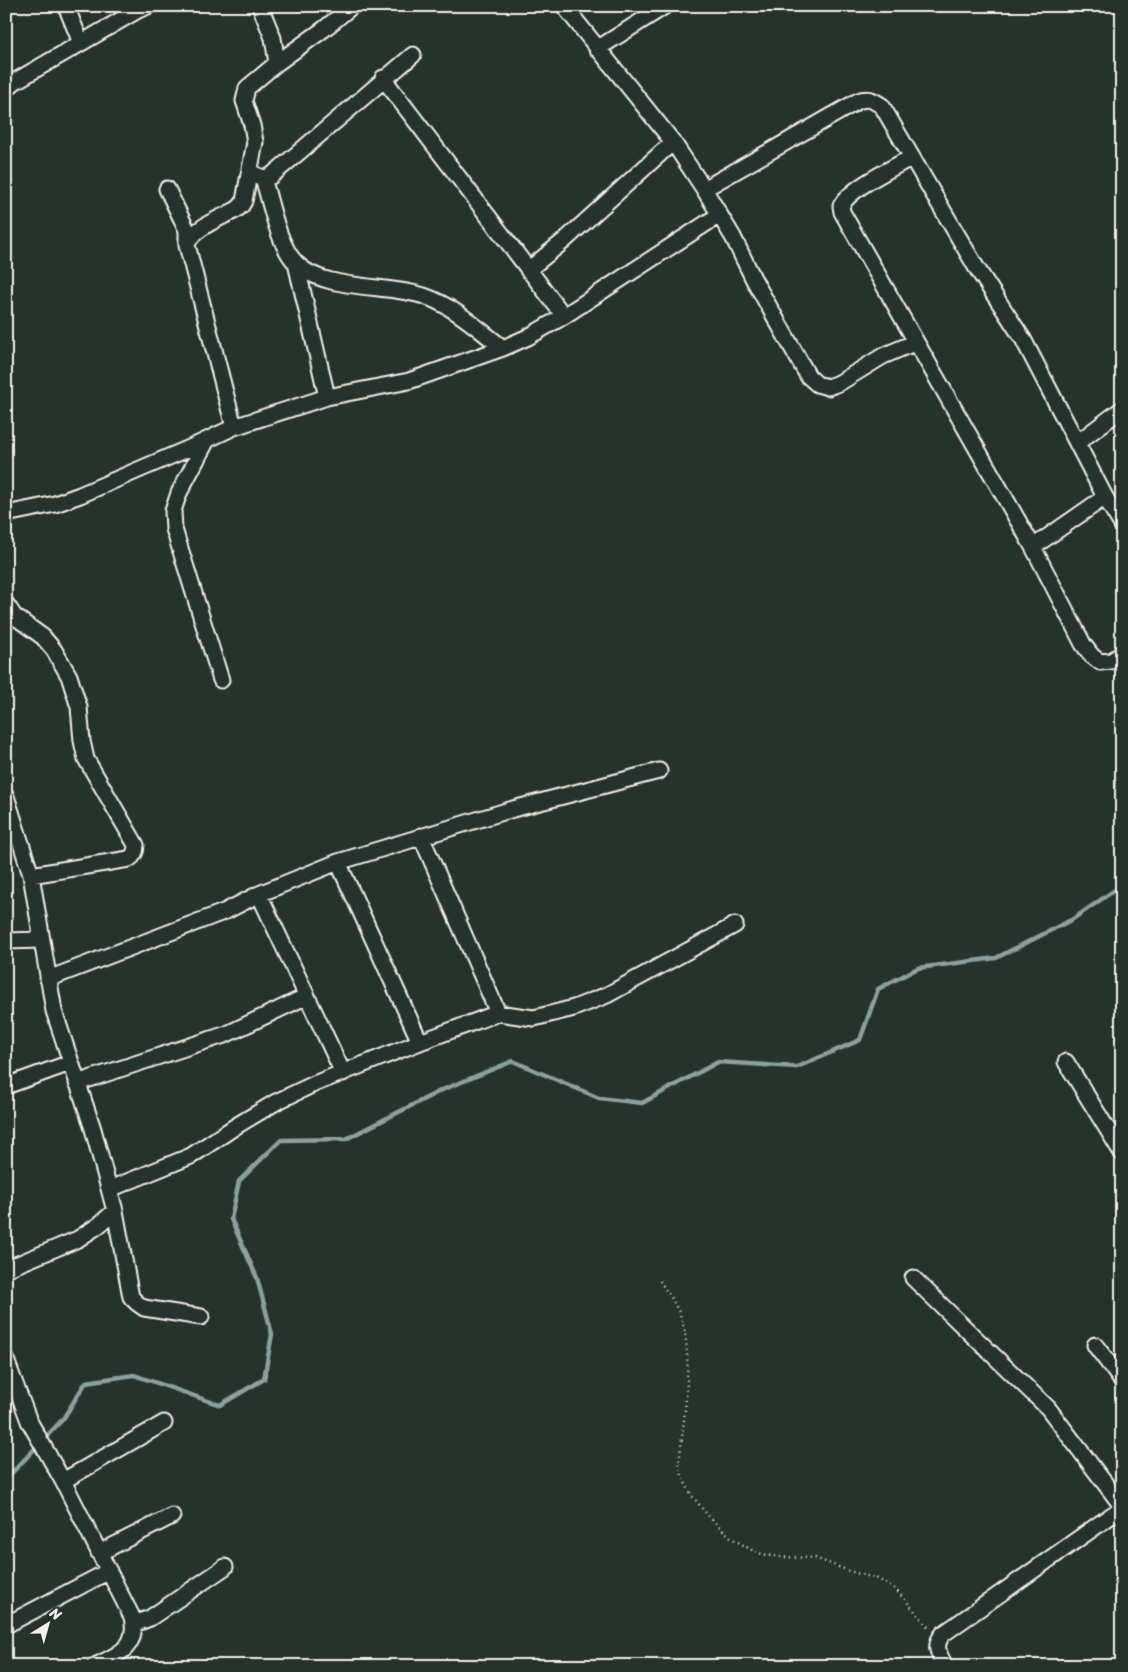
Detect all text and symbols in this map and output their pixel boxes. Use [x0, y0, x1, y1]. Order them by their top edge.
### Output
north arrow [22, 1600, 72, 1650]
text: N [43, 1601, 67, 1627]

